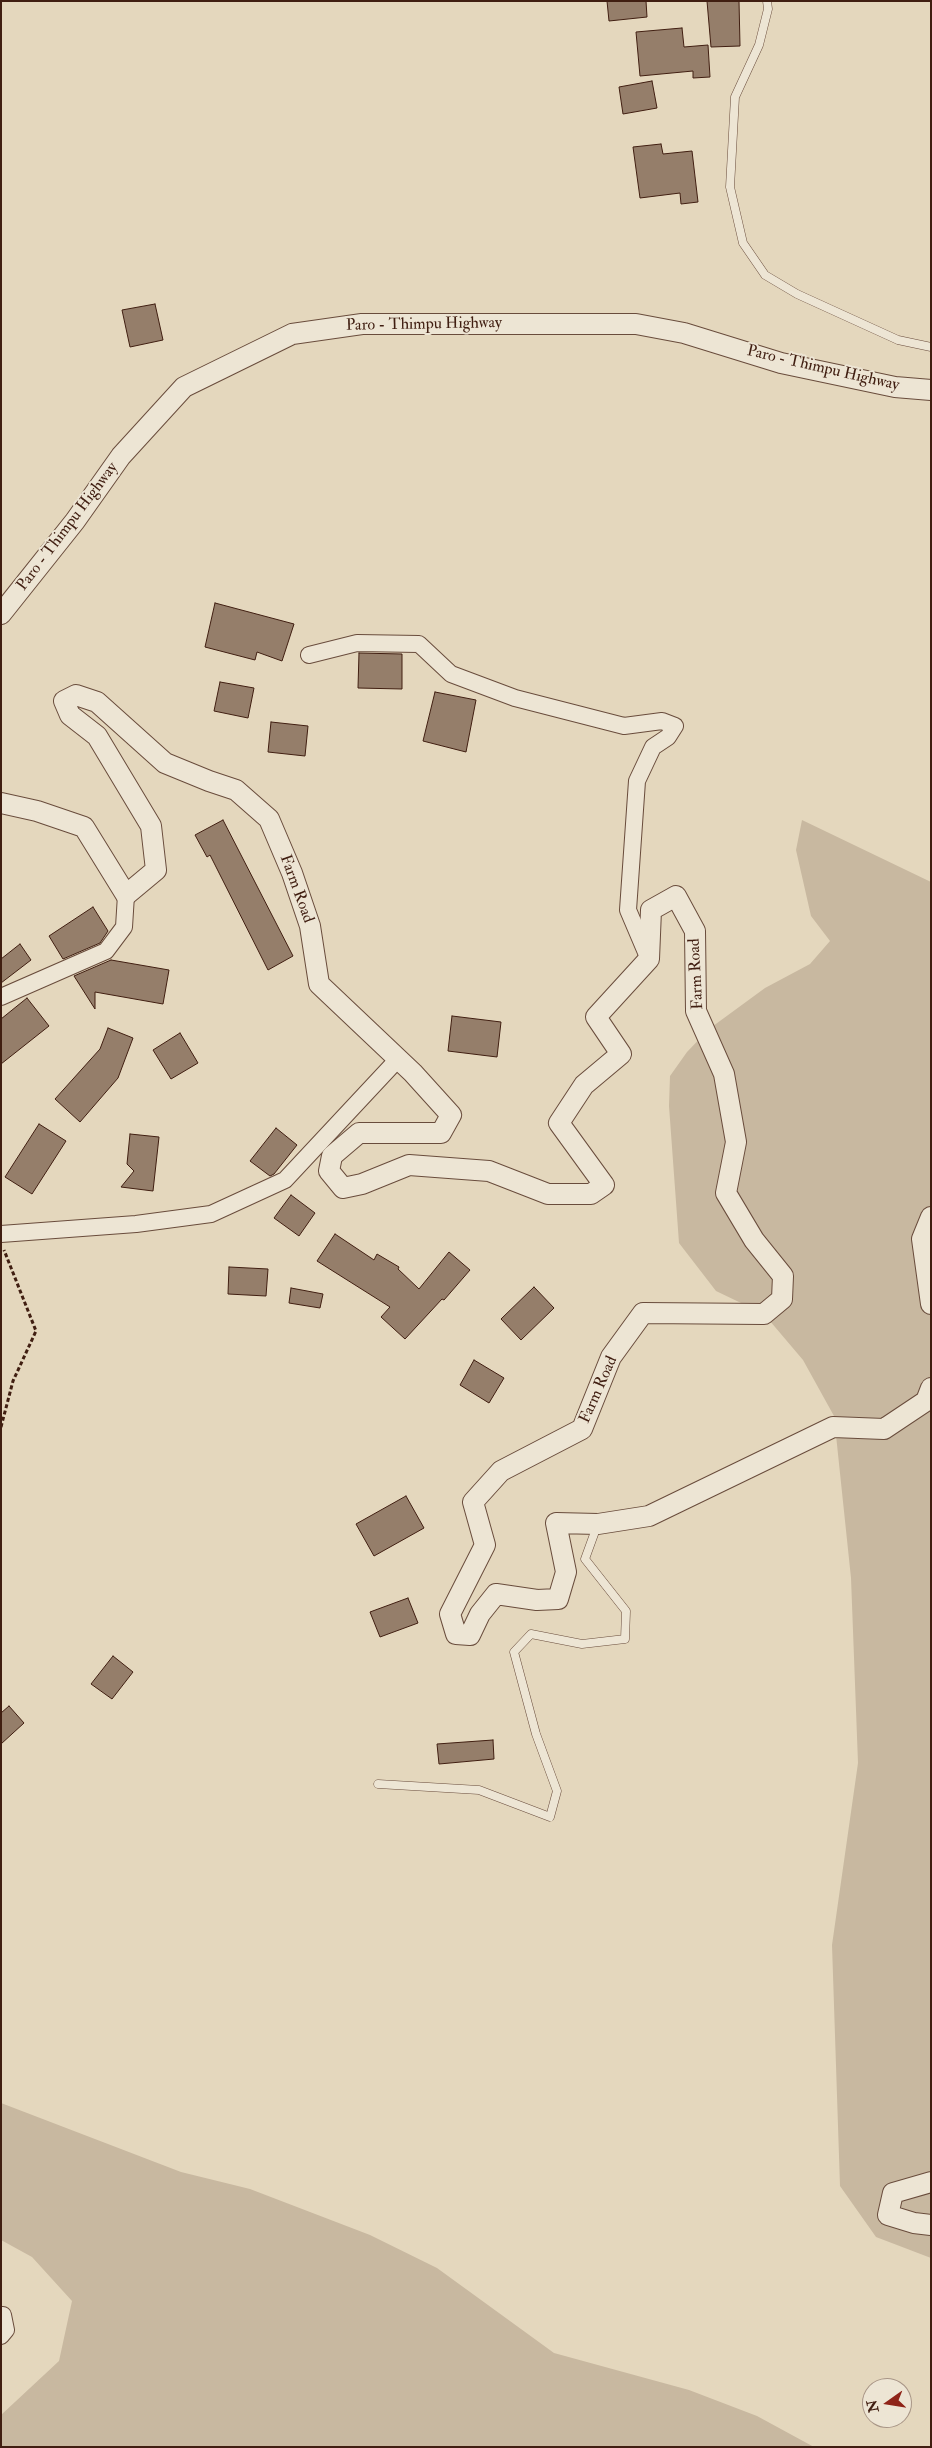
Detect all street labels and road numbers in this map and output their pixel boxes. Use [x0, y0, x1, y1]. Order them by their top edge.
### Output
street label: Paro - Thimpu Highway [346, 314, 502, 336]
street label: Paro - Thimpu Highway [745, 342, 901, 396]
street label: Paro - Thimpu Highway [13, 459, 123, 595]
street label: Farm Road [275, 852, 317, 926]
street label: Farm Road [686, 938, 708, 1010]
street label: Farm Road [576, 1353, 622, 1427]

